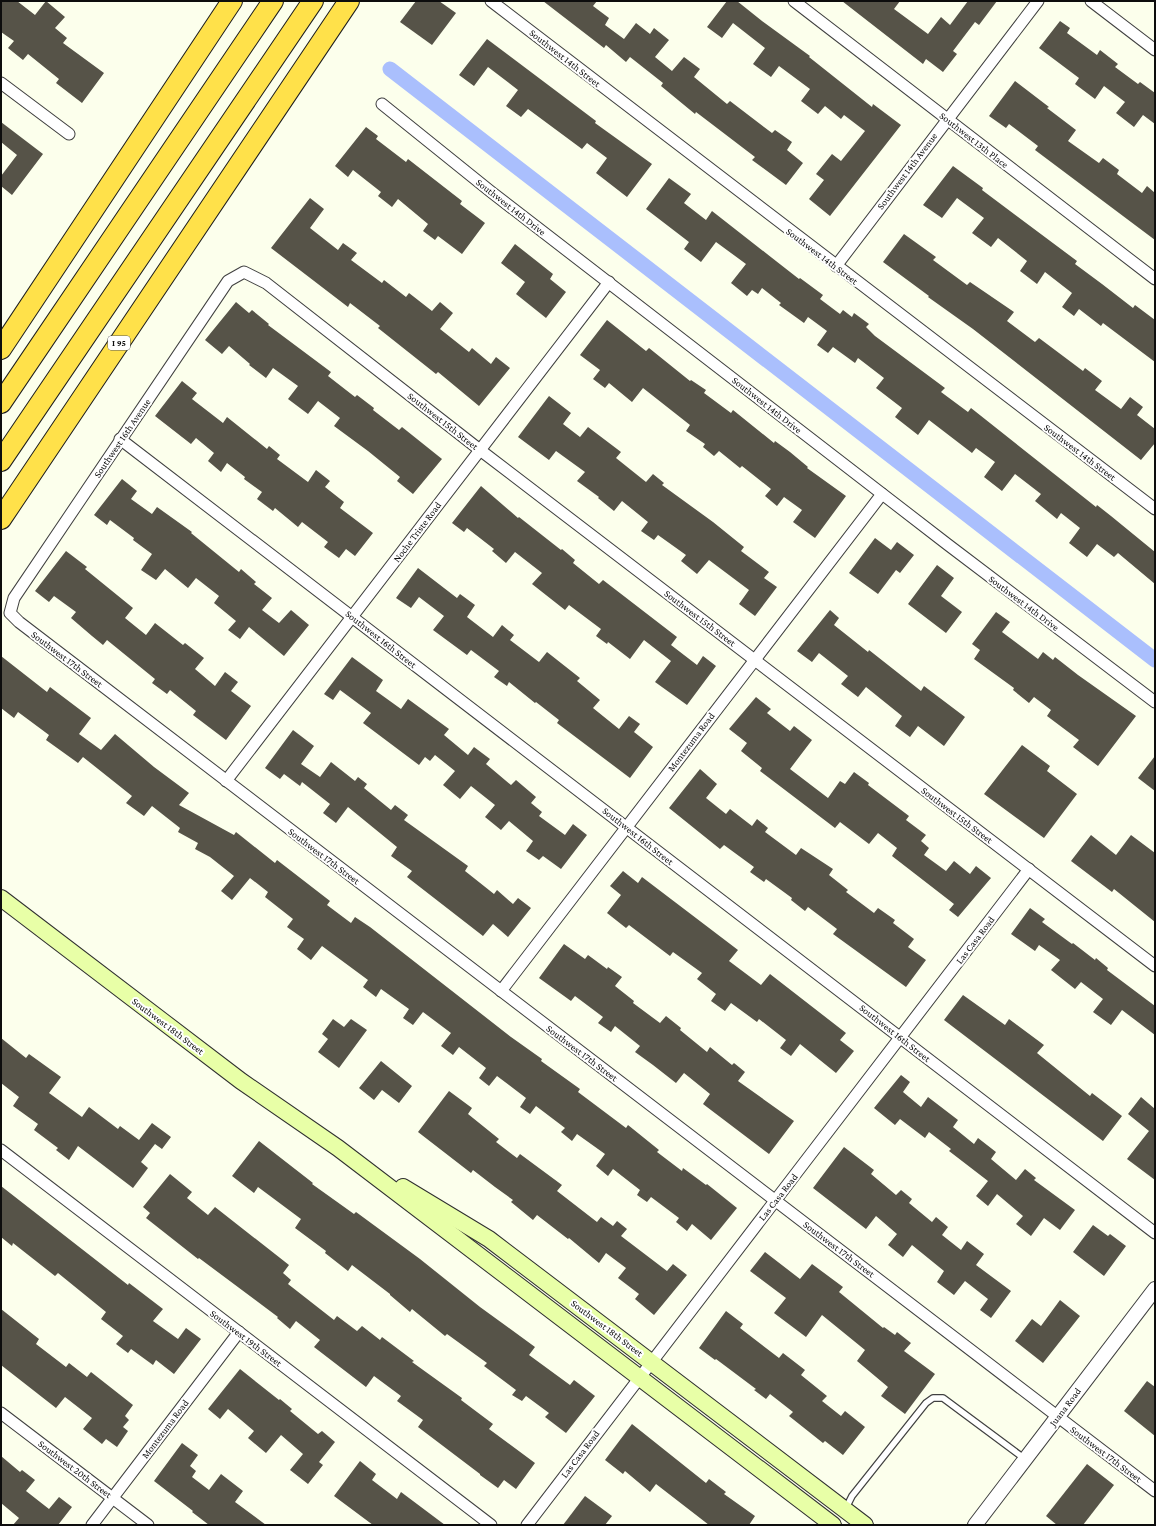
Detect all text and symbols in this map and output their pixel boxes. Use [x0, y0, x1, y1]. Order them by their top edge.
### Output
street label: Southwest 14th Street [527, 27, 603, 89]
street label: Southwest 13th Place [938, 110, 1011, 170]
street label: Southwest 14th Avenue [875, 130, 940, 211]
street label: Southwest 14th Drive [474, 176, 548, 238]
street label: Southwest 14th Street [784, 225, 861, 287]
road number: I 95 [108, 336, 130, 350]
street label: Southwest 14th Drive [730, 374, 804, 436]
street label: Southwest 15th Street [406, 390, 481, 452]
street label: Southwest 16th Avenue [92, 396, 153, 480]
street label: Southwest 14th Street [1042, 421, 1119, 483]
street label: Noche Triste Road [391, 499, 444, 564]
street label: Southwest 14th Drive [987, 573, 1062, 633]
street label: Southwest 15th Street [662, 588, 738, 649]
street label: Southwest 16th Street [343, 608, 419, 670]
street label: Southwest 17th Street [29, 629, 105, 690]
street label: Montezuma Road [665, 710, 717, 774]
street label: Southwest 15th Street [919, 785, 995, 846]
street label: Southwest 16th Street [600, 805, 676, 867]
street label: Southwest 17th Street [286, 826, 362, 887]
street label: Las Casa Road [954, 914, 997, 966]
street label: Southwest 18th Street [130, 995, 207, 1057]
street label: Southwest 16th Street [857, 1002, 933, 1064]
street label: Southwest 17th Street [544, 1023, 620, 1084]
street label: Las Casa Road [756, 1171, 800, 1223]
street label: Southwest 17th Street [801, 1219, 877, 1280]
street label: Southwest 18th Street [569, 1297, 646, 1359]
street label: Southwest 19th Street [208, 1307, 285, 1369]
street label: Juana Road [1046, 1385, 1083, 1429]
street label: Montezuma Road [139, 1397, 191, 1461]
street label: Southwest 17th Street [1068, 1424, 1144, 1485]
street label: Las Casa Road [559, 1428, 602, 1480]
street label: Southwest 20th Street [36, 1438, 114, 1501]

